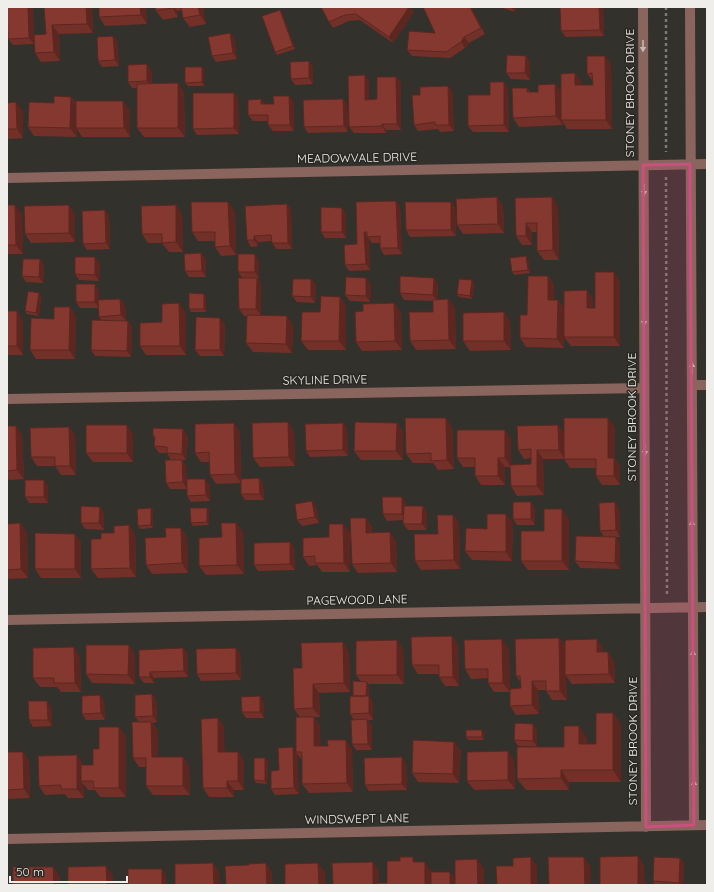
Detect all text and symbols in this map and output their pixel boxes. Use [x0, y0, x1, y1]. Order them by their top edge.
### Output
street label: STONEY BROOK DRIVE [622, 29, 637, 157]
one-way arrow [640, 40, 646, 53]
street label: MEADOWVALE DRIVE [297, 149, 417, 166]
one-way arrow [641, 184, 647, 197]
one-way arrow [641, 314, 647, 327]
street label: STONEY BROOK DRIVE [624, 353, 639, 481]
one-way arrow [689, 361, 695, 374]
street label: SKYLINE DRIVE [283, 371, 368, 388]
one-way arrow [642, 444, 648, 457]
one-way arrow [689, 520, 696, 532]
street label: PAGEWOOD LANE [306, 591, 408, 608]
one-way arrow [690, 649, 696, 662]
street label: STONEY BROOK DRIVE [625, 677, 640, 805]
one-way arrow [691, 779, 697, 792]
street label: WINDSWEPT LANE [305, 810, 410, 827]
scale bar [10, 858, 127, 884]
text: 50 m [16, 864, 44, 879]

